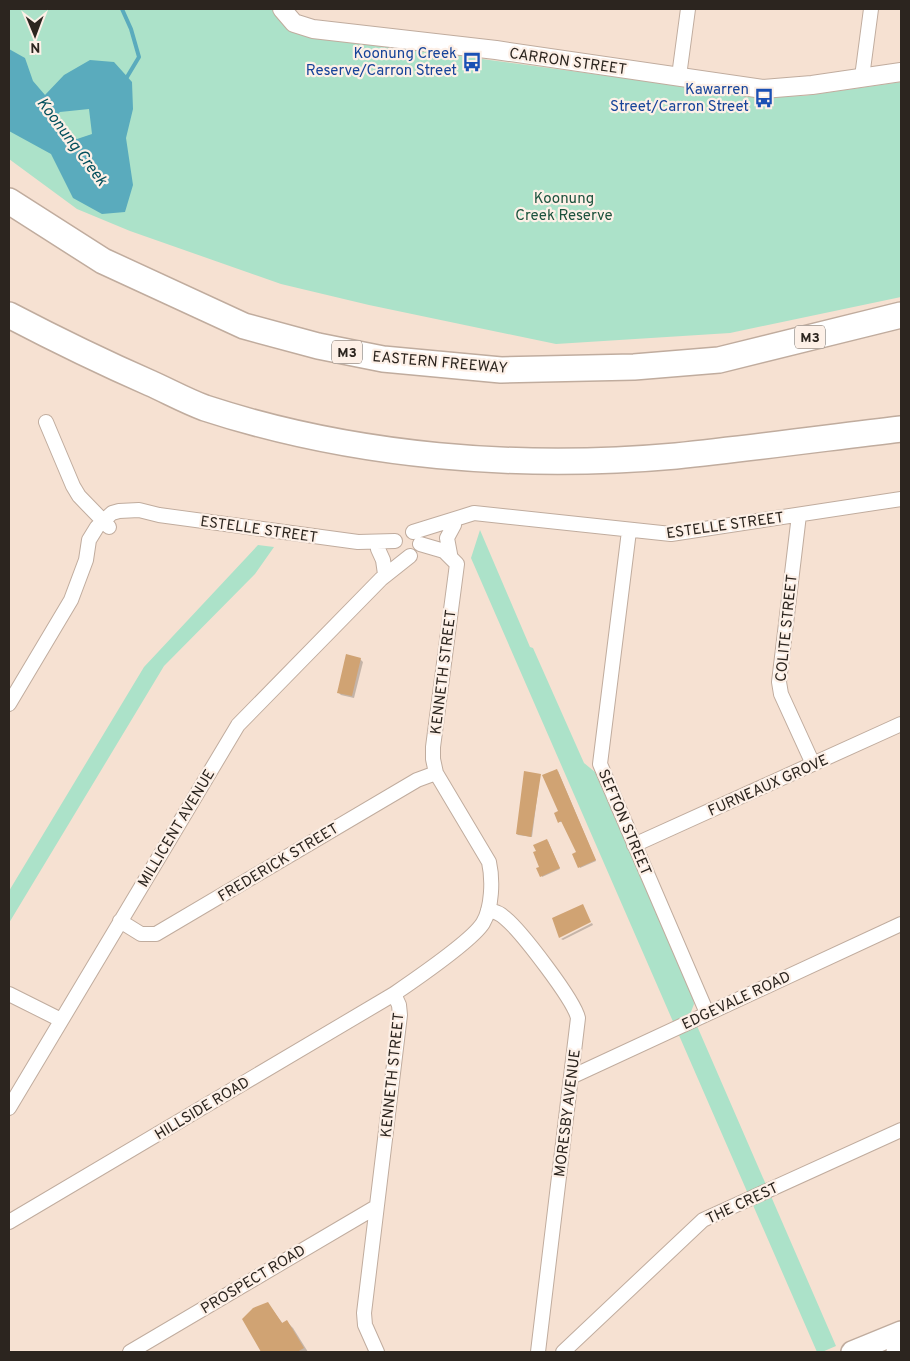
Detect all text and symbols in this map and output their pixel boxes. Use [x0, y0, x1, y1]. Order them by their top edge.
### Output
north arrow [10, 10, 60, 60]
text: N [30, 38, 40, 55]
place label: Koonung Creek Reserve/Carron Street [306, 45, 457, 81]
street label: CARRON STREET [508, 45, 628, 80]
bus stop icon: Koonung Creek Reserve/Carron Street [461, 51, 483, 73]
place label: Kawarren Street/Carron Street [610, 81, 749, 117]
bus stop icon: Kawarren Street/Carron Street [753, 87, 775, 109]
water label: Koonung Creek [32, 94, 112, 191]
park label: Koonung Creek Reserve [515, 190, 613, 226]
road number: M3 [795, 326, 825, 348]
road number: M3 [332, 341, 362, 364]
street label: EASTERN FREEWAY [371, 348, 509, 379]
street label: ESTELLE STREET [665, 509, 785, 544]
street label: ESTELLE STREET [199, 513, 319, 548]
street label: COLITE STREET [772, 573, 803, 683]
street label: KENNETH STREET [427, 609, 462, 736]
street label: FURNEAUX GROVE [706, 751, 832, 821]
street label: MILLICENT AVENUE [135, 766, 220, 891]
street label: SEFTON STREET [593, 767, 655, 879]
street label: FREDERICK STREET [215, 820, 343, 907]
street label: EDGEVALE ROAD [679, 968, 794, 1035]
street label: KENNETH STREET [377, 1012, 410, 1139]
street label: MORESBY AVENUE [551, 1048, 586, 1178]
street label: HILLSIDE ROAD [152, 1073, 254, 1145]
street label: THE CREST [704, 1179, 782, 1229]
street label: PROSPECT ROAD [198, 1242, 310, 1319]

